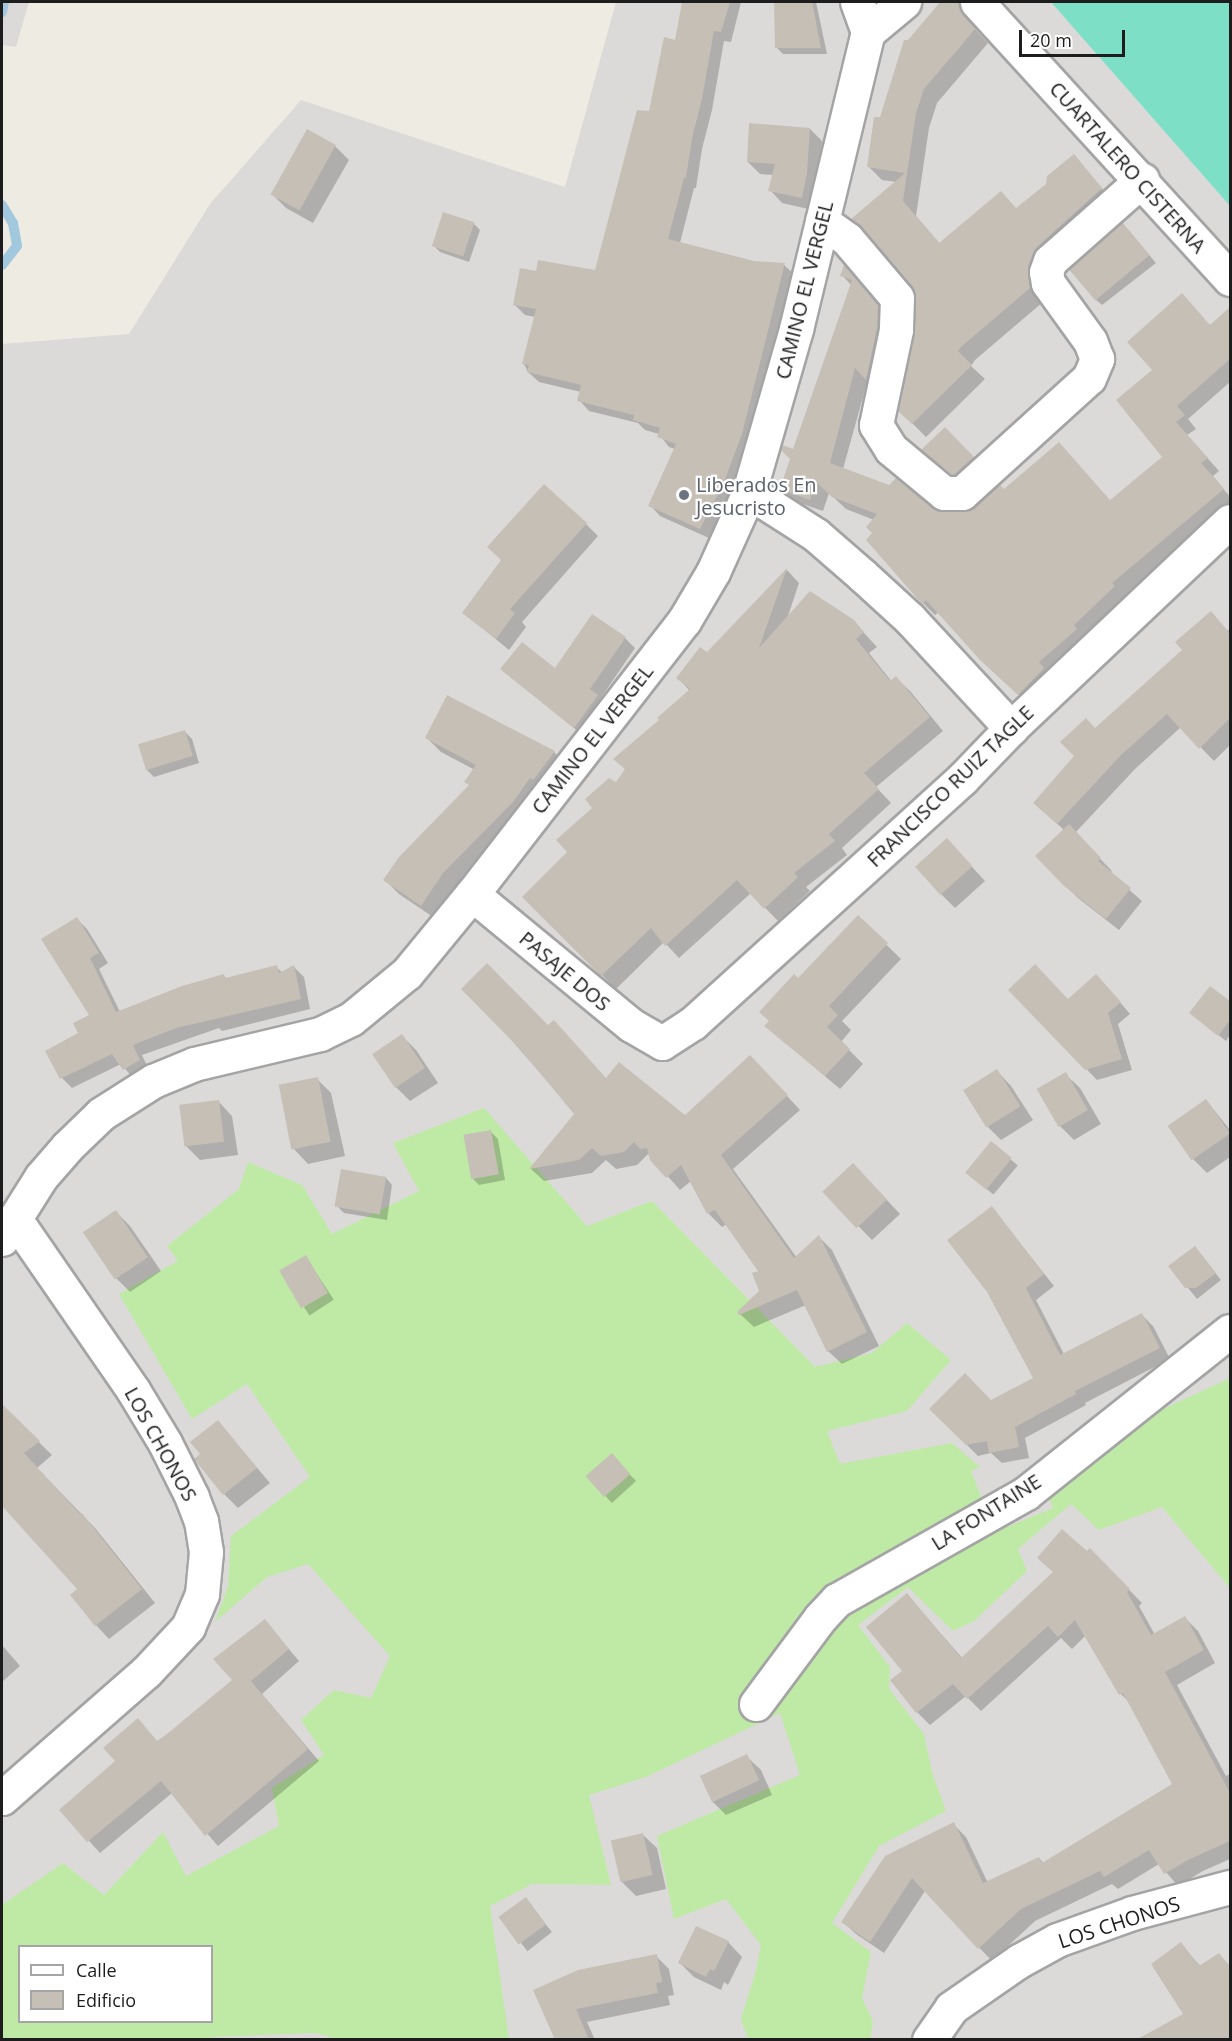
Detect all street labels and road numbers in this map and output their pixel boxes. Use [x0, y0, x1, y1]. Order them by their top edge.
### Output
street label: CUARTALERO CISTERNA [1045, 77, 1211, 257]
street label: CAMINO EL VERGEL [770, 198, 838, 382]
street label: CAMINO EL VERGEL [526, 660, 658, 818]
street label: FRANCISCO RUIZ TAGLE [862, 700, 1038, 872]
street label: PASAJE DOS [515, 926, 615, 1016]
street label: LOS CHONOS [120, 1383, 202, 1505]
street label: LA FONTAINE [927, 1469, 1045, 1555]
street label: LOS CHONOS [1055, 1891, 1183, 1953]

